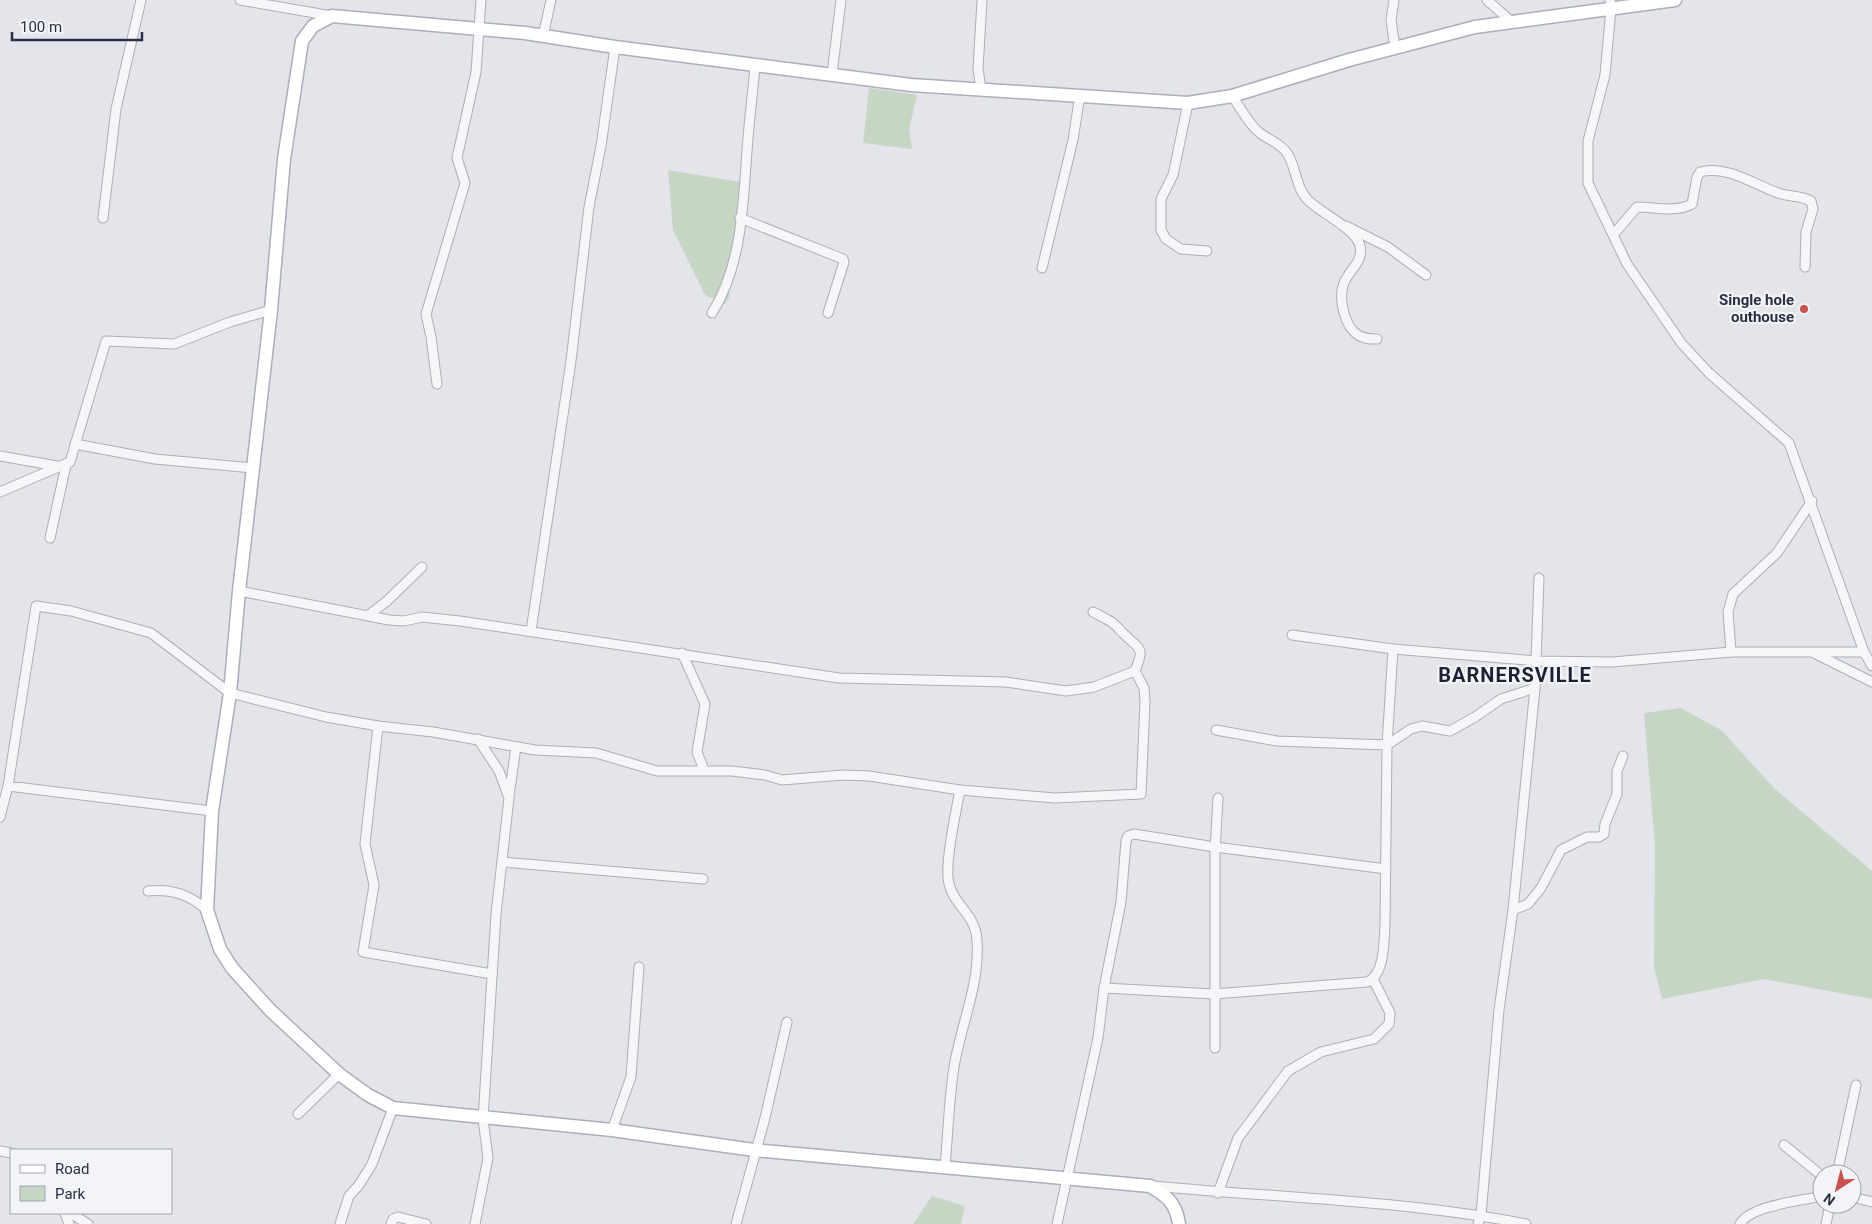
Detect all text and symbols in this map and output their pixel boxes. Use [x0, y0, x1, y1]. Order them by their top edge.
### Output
scale bar [12, 10, 142, 42]
text: 100 m [20, 18, 62, 36]
place label: Single hole outhouse [1719, 291, 1794, 326]
marker: Single hole outhouse [1798, 303, 1810, 315]
district label: BARNERSVILLE [1438, 663, 1592, 687]
legend [10, 1149, 172, 1214]
text: Road [55, 1160, 89, 1178]
north arrow [1812, 1164, 1862, 1214]
text: Park [55, 1185, 86, 1203]
text: N [1821, 1190, 1838, 1209]

